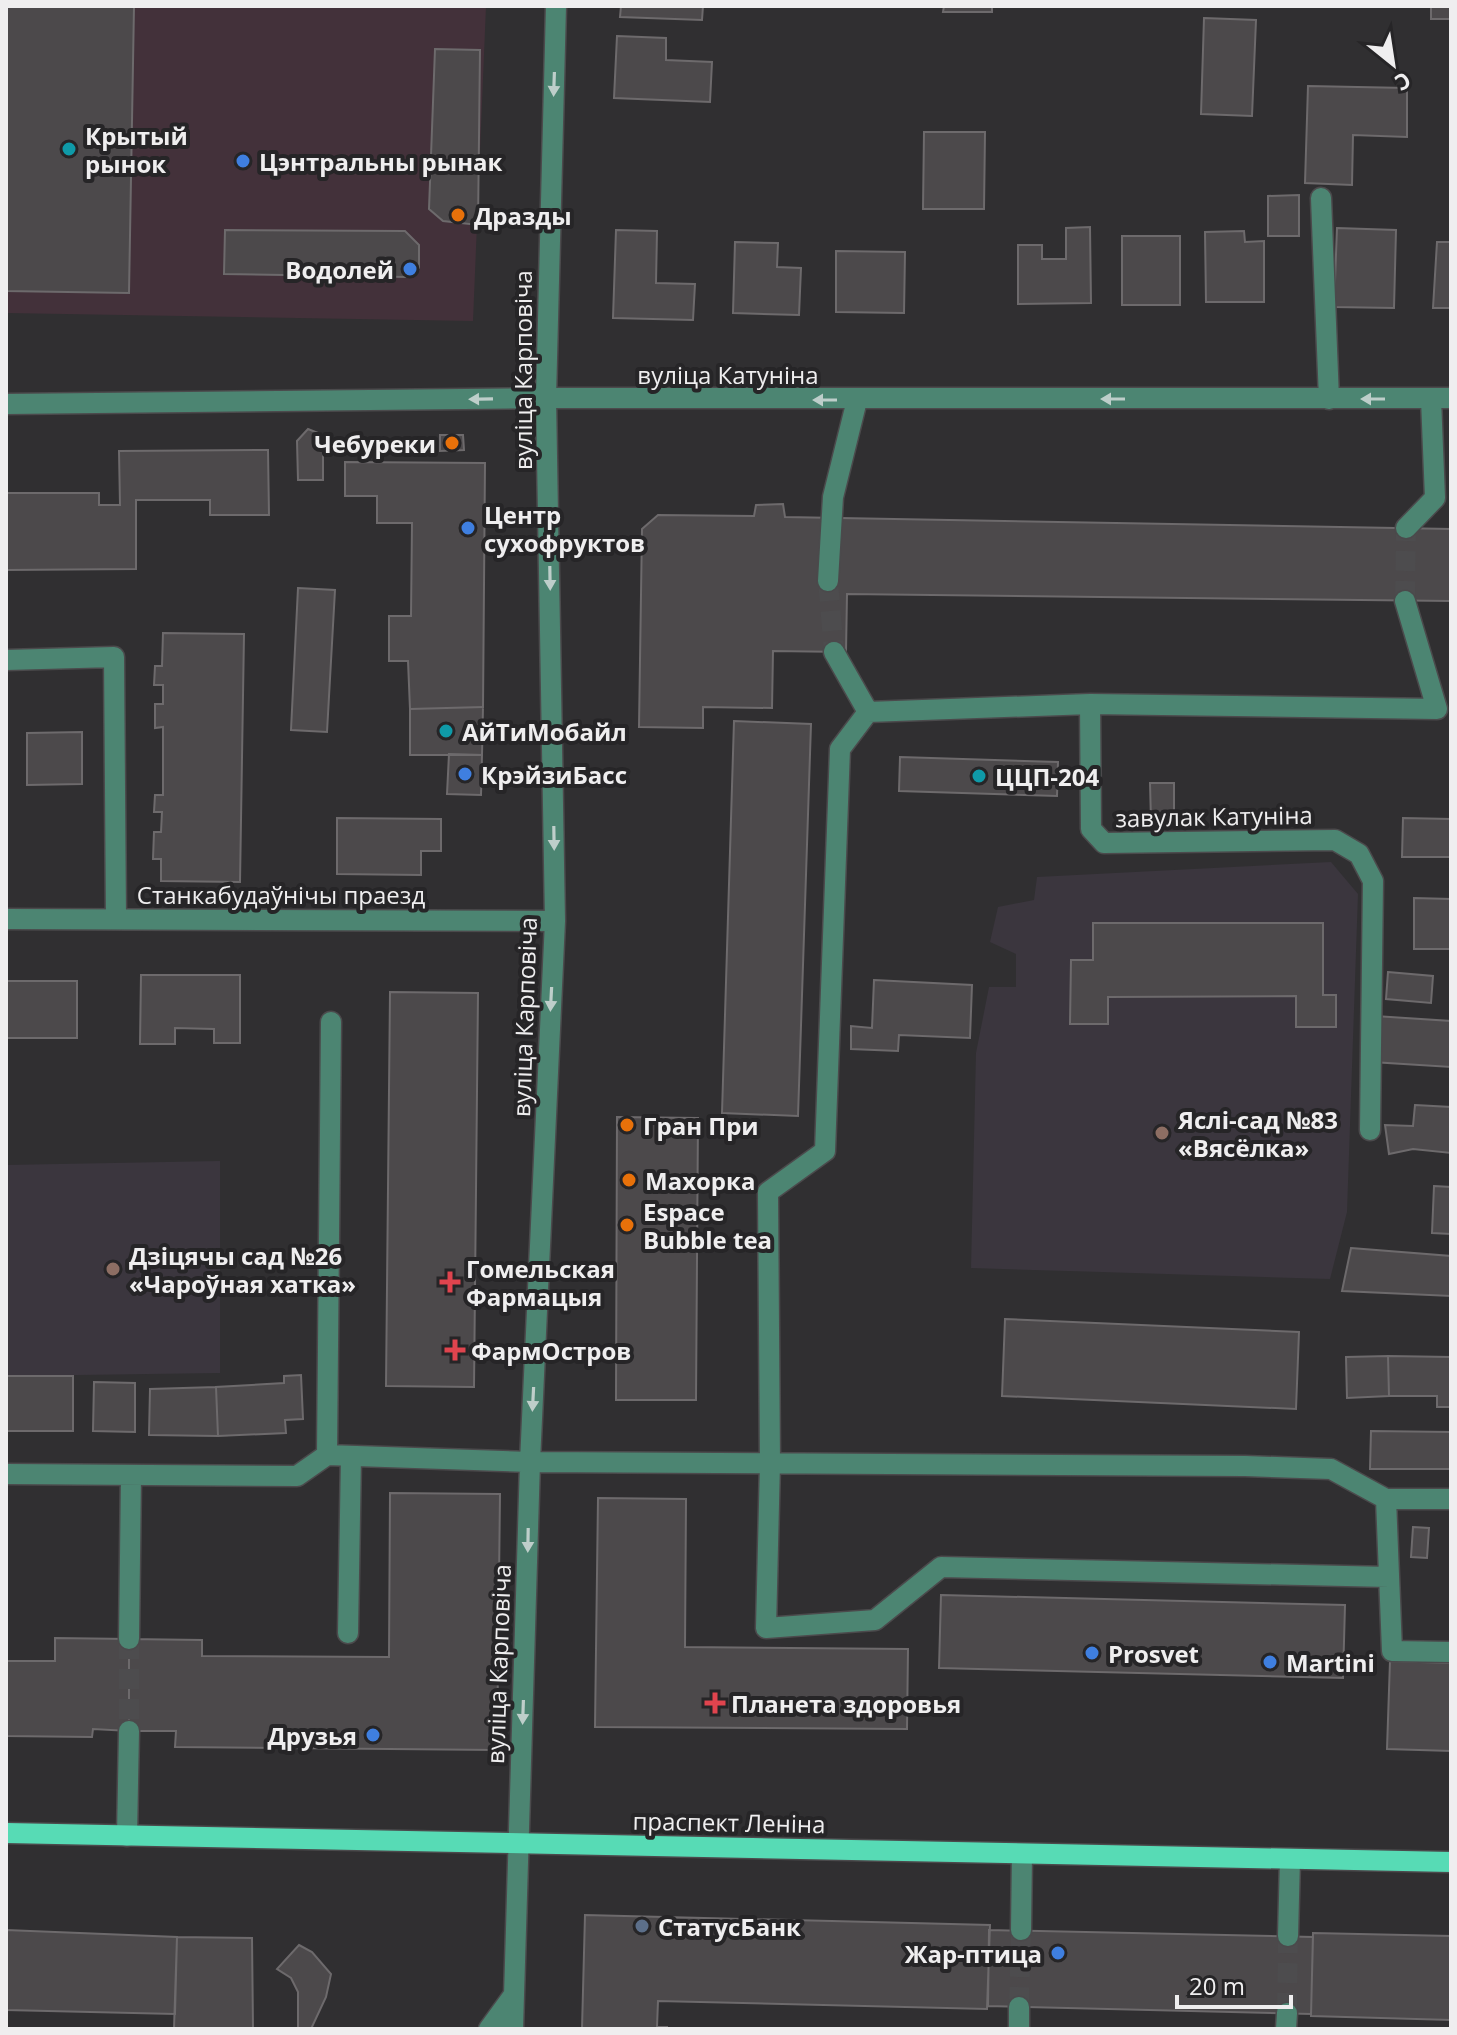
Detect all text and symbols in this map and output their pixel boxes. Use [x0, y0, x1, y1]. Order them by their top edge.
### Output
north arrow [1353, 24, 1433, 104]
text: С [1390, 66, 1417, 99]
one-way arrow [548, 72, 560, 97]
place label: Крытый рынок [85, 119, 188, 180]
marker: Крытый рынок [60, 140, 78, 158]
place label: Цэнтральны рынак [259, 145, 503, 178]
marker: Цэнтральны рынак [234, 152, 252, 170]
place label: Дразды [474, 199, 572, 232]
marker: Дразды [449, 206, 467, 224]
place label: Водолей [285, 253, 394, 286]
marker: Водолей [401, 260, 419, 278]
street label: вуліца Карповіча [506, 270, 539, 470]
street label: вуліца Катуніна [637, 358, 819, 391]
one-way arrow [468, 393, 493, 405]
one-way arrow [1100, 393, 1125, 406]
one-way arrow [1360, 393, 1385, 405]
one-way arrow [812, 394, 837, 406]
place label: Чебуреки [314, 427, 436, 460]
marker: Чебуреки [443, 434, 461, 452]
place label: Центр сухофруктов [484, 498, 645, 559]
marker: Центр сухофруктов [459, 519, 477, 537]
one-way arrow [543, 566, 556, 591]
place label: АйТиМобайл [462, 715, 627, 748]
marker: АйТиМобайл [437, 722, 455, 740]
place label: КрэйзиБасс [481, 758, 627, 791]
place label: ЦЦП-204 [995, 760, 1100, 793]
marker: КрэйзиБасс [456, 765, 474, 783]
marker: ЦЦП-204 [970, 767, 988, 785]
street label: завулак Катуніна [1115, 798, 1313, 834]
one-way arrow [547, 826, 560, 851]
street label: Станкабудаўнічы праезд [137, 878, 425, 911]
street label: вуліца Карповіча [504, 917, 544, 1117]
one-way arrow [545, 987, 558, 1012]
place label: Яслі-сад №83 «Вясёлка» [1177, 1103, 1338, 1164]
place label: Гран При [643, 1109, 759, 1142]
marker: Гран При [618, 1116, 636, 1134]
marker: Яслі-сад №83 «Вясёлка» [1153, 1124, 1171, 1142]
place label: Махорка [645, 1164, 755, 1197]
marker: Махорка [620, 1171, 638, 1189]
place label: Espace Bubble tea [643, 1195, 772, 1256]
marker: Espace Bubble tea [618, 1216, 636, 1234]
place label: Дзіцячы сад №26 «Чароўная хатка» [129, 1239, 356, 1300]
place label: Гомельская Фармацыя [466, 1252, 615, 1313]
marker: Дзіцячы сад №26 «Чароўная хатка» [104, 1260, 122, 1278]
marker: Гомельская Фармацыя [441, 1273, 459, 1291]
place label: ФармОстров [471, 1334, 631, 1367]
marker: ФармОстров [446, 1341, 464, 1359]
one-way arrow [526, 1387, 539, 1412]
one-way arrow [522, 1528, 534, 1553]
street label: вуліца Карповіча [478, 1564, 518, 1764]
place label: Prosvet [1108, 1637, 1199, 1670]
marker: Prosvet [1083, 1644, 1101, 1662]
place label: Martini [1286, 1646, 1375, 1679]
marker: Martini [1261, 1653, 1279, 1671]
place label: Планета здоровья [731, 1687, 961, 1720]
marker: Планета здоровья [706, 1694, 724, 1712]
one-way arrow [516, 1700, 529, 1725]
place label: Друзья [268, 1719, 357, 1752]
marker: Друзья [364, 1726, 382, 1744]
street label: праспект Леніна [632, 1804, 826, 1840]
place label: СтатусБанк [658, 1910, 801, 1943]
marker: СтатусБанк [633, 1917, 651, 1935]
place label: Жар-птица [905, 1937, 1042, 1970]
marker: Жар-птица [1049, 1944, 1067, 1962]
scale bar [1177, 1959, 1291, 2009]
text: 20 m [1189, 1969, 1245, 2002]

